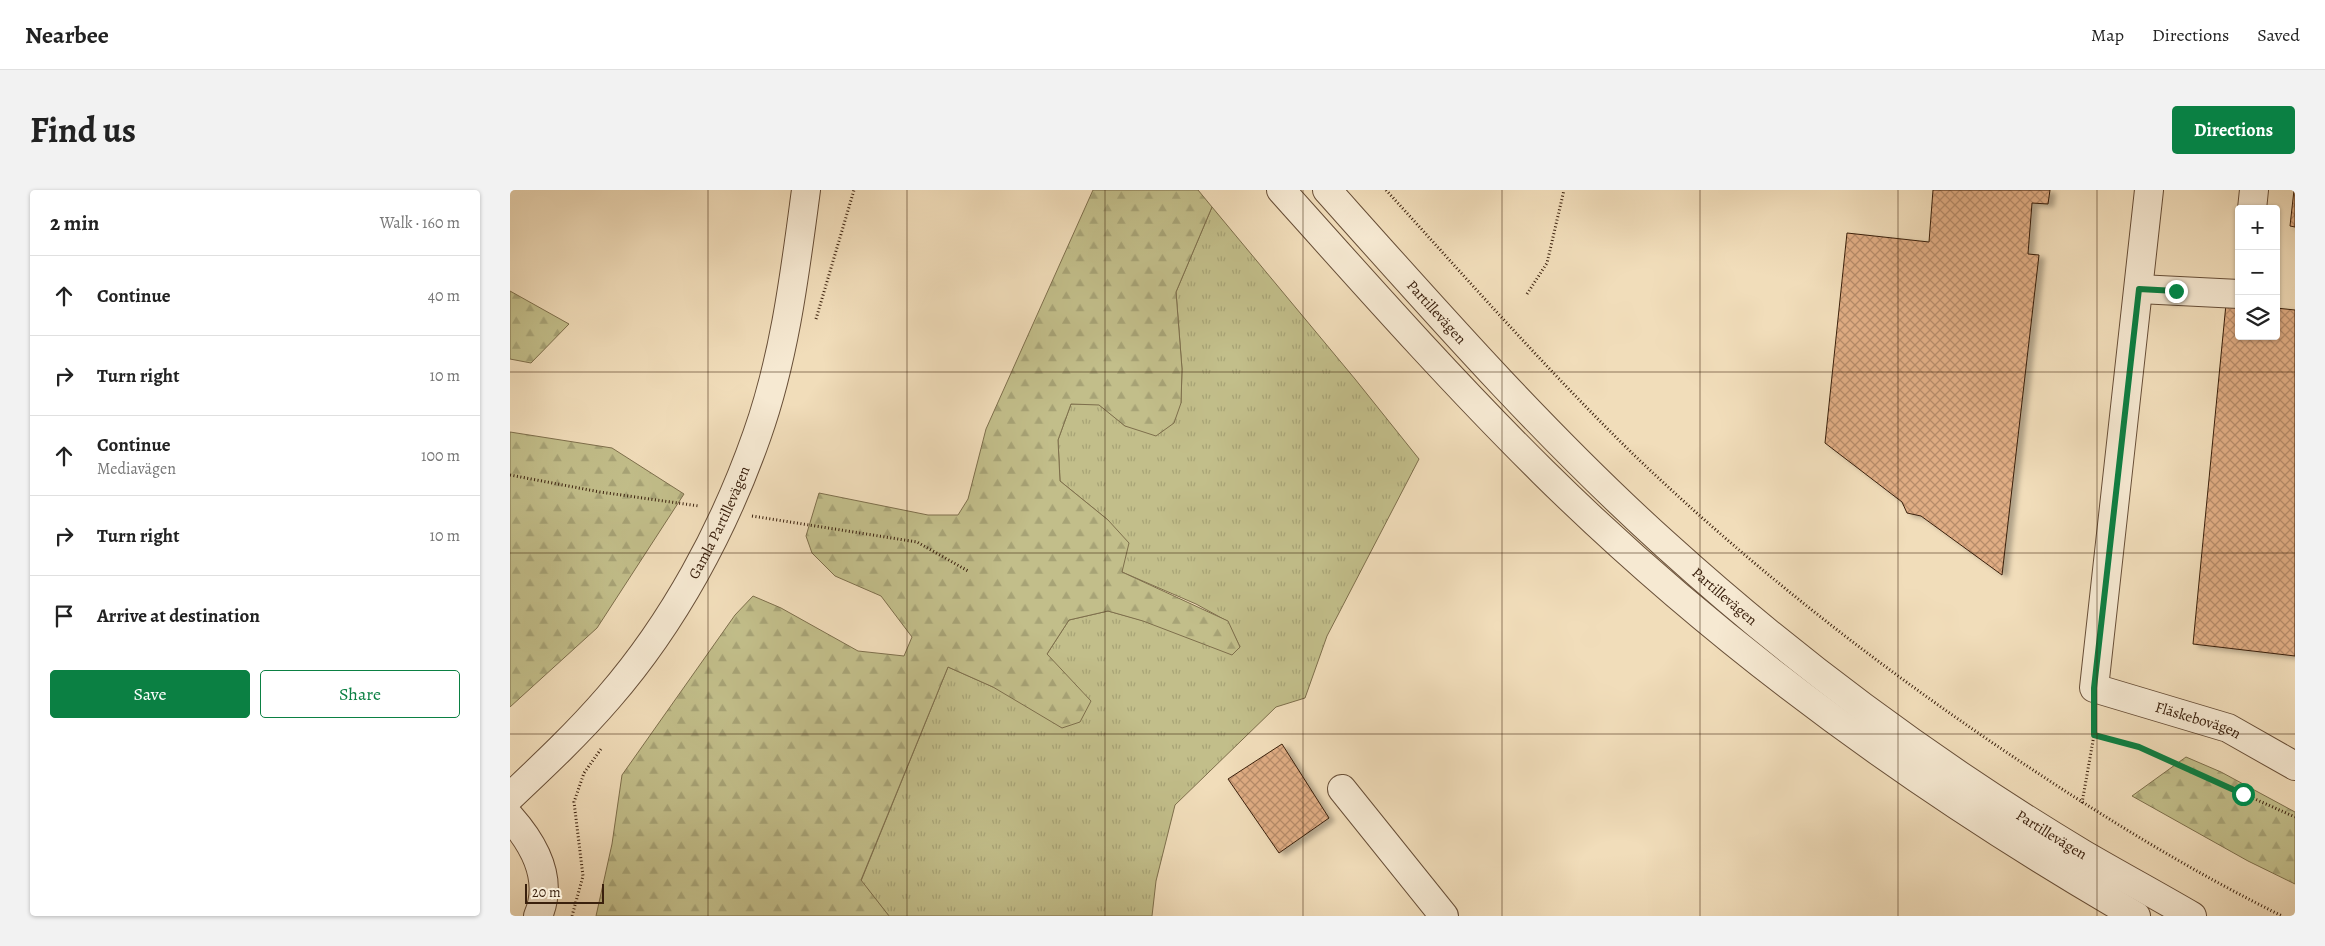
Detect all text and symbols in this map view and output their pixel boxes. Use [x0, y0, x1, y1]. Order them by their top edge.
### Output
text: Nearbee [25, 19, 109, 51]
text: Map [2091, 23, 2124, 47]
text: Directions [2152, 23, 2229, 47]
text: Saved [2257, 23, 2300, 47]
text: Find us [30, 106, 136, 154]
button: Directions [2172, 106, 2295, 154]
map controls [2235, 205, 2280, 340]
button: + [2235, 205, 2280, 250]
text: 2 min [50, 209, 99, 237]
text: Walk · 160 m [380, 212, 460, 234]
button: − [2235, 250, 2280, 295]
street label: Partillevägen [1402, 276, 1471, 348]
route end [2165, 280, 2188, 303]
icon: ahead [50, 282, 78, 310]
text: Continue [97, 283, 171, 309]
text: 40 m [428, 285, 460, 307]
button: layers [2235, 295, 2280, 340]
icon: right [50, 362, 78, 390]
text: Turn right [97, 363, 179, 389]
text: 10 m [430, 365, 460, 387]
text: Continue [97, 432, 171, 458]
icon: ahead [50, 442, 78, 470]
text: 100 m [421, 445, 460, 467]
text: Mediavägen [97, 458, 176, 480]
street label: Gamla Partillevägen [684, 463, 754, 583]
icon: right [50, 522, 78, 550]
text: Turn right [97, 523, 179, 549]
text: 10 m [430, 525, 460, 547]
street label: Partillevägen [1688, 563, 1761, 630]
icon: arrive [50, 602, 78, 630]
text: Arrive at destination [97, 603, 260, 629]
button: Save [50, 670, 250, 718]
button: Share [260, 670, 460, 718]
street label: Fläskebovägen [2153, 697, 2245, 743]
route start [2232, 783, 2255, 806]
street label: Partillevägen [2012, 805, 2091, 864]
scale bar [525, 881, 604, 904]
text: 20 m [532, 883, 561, 902]

